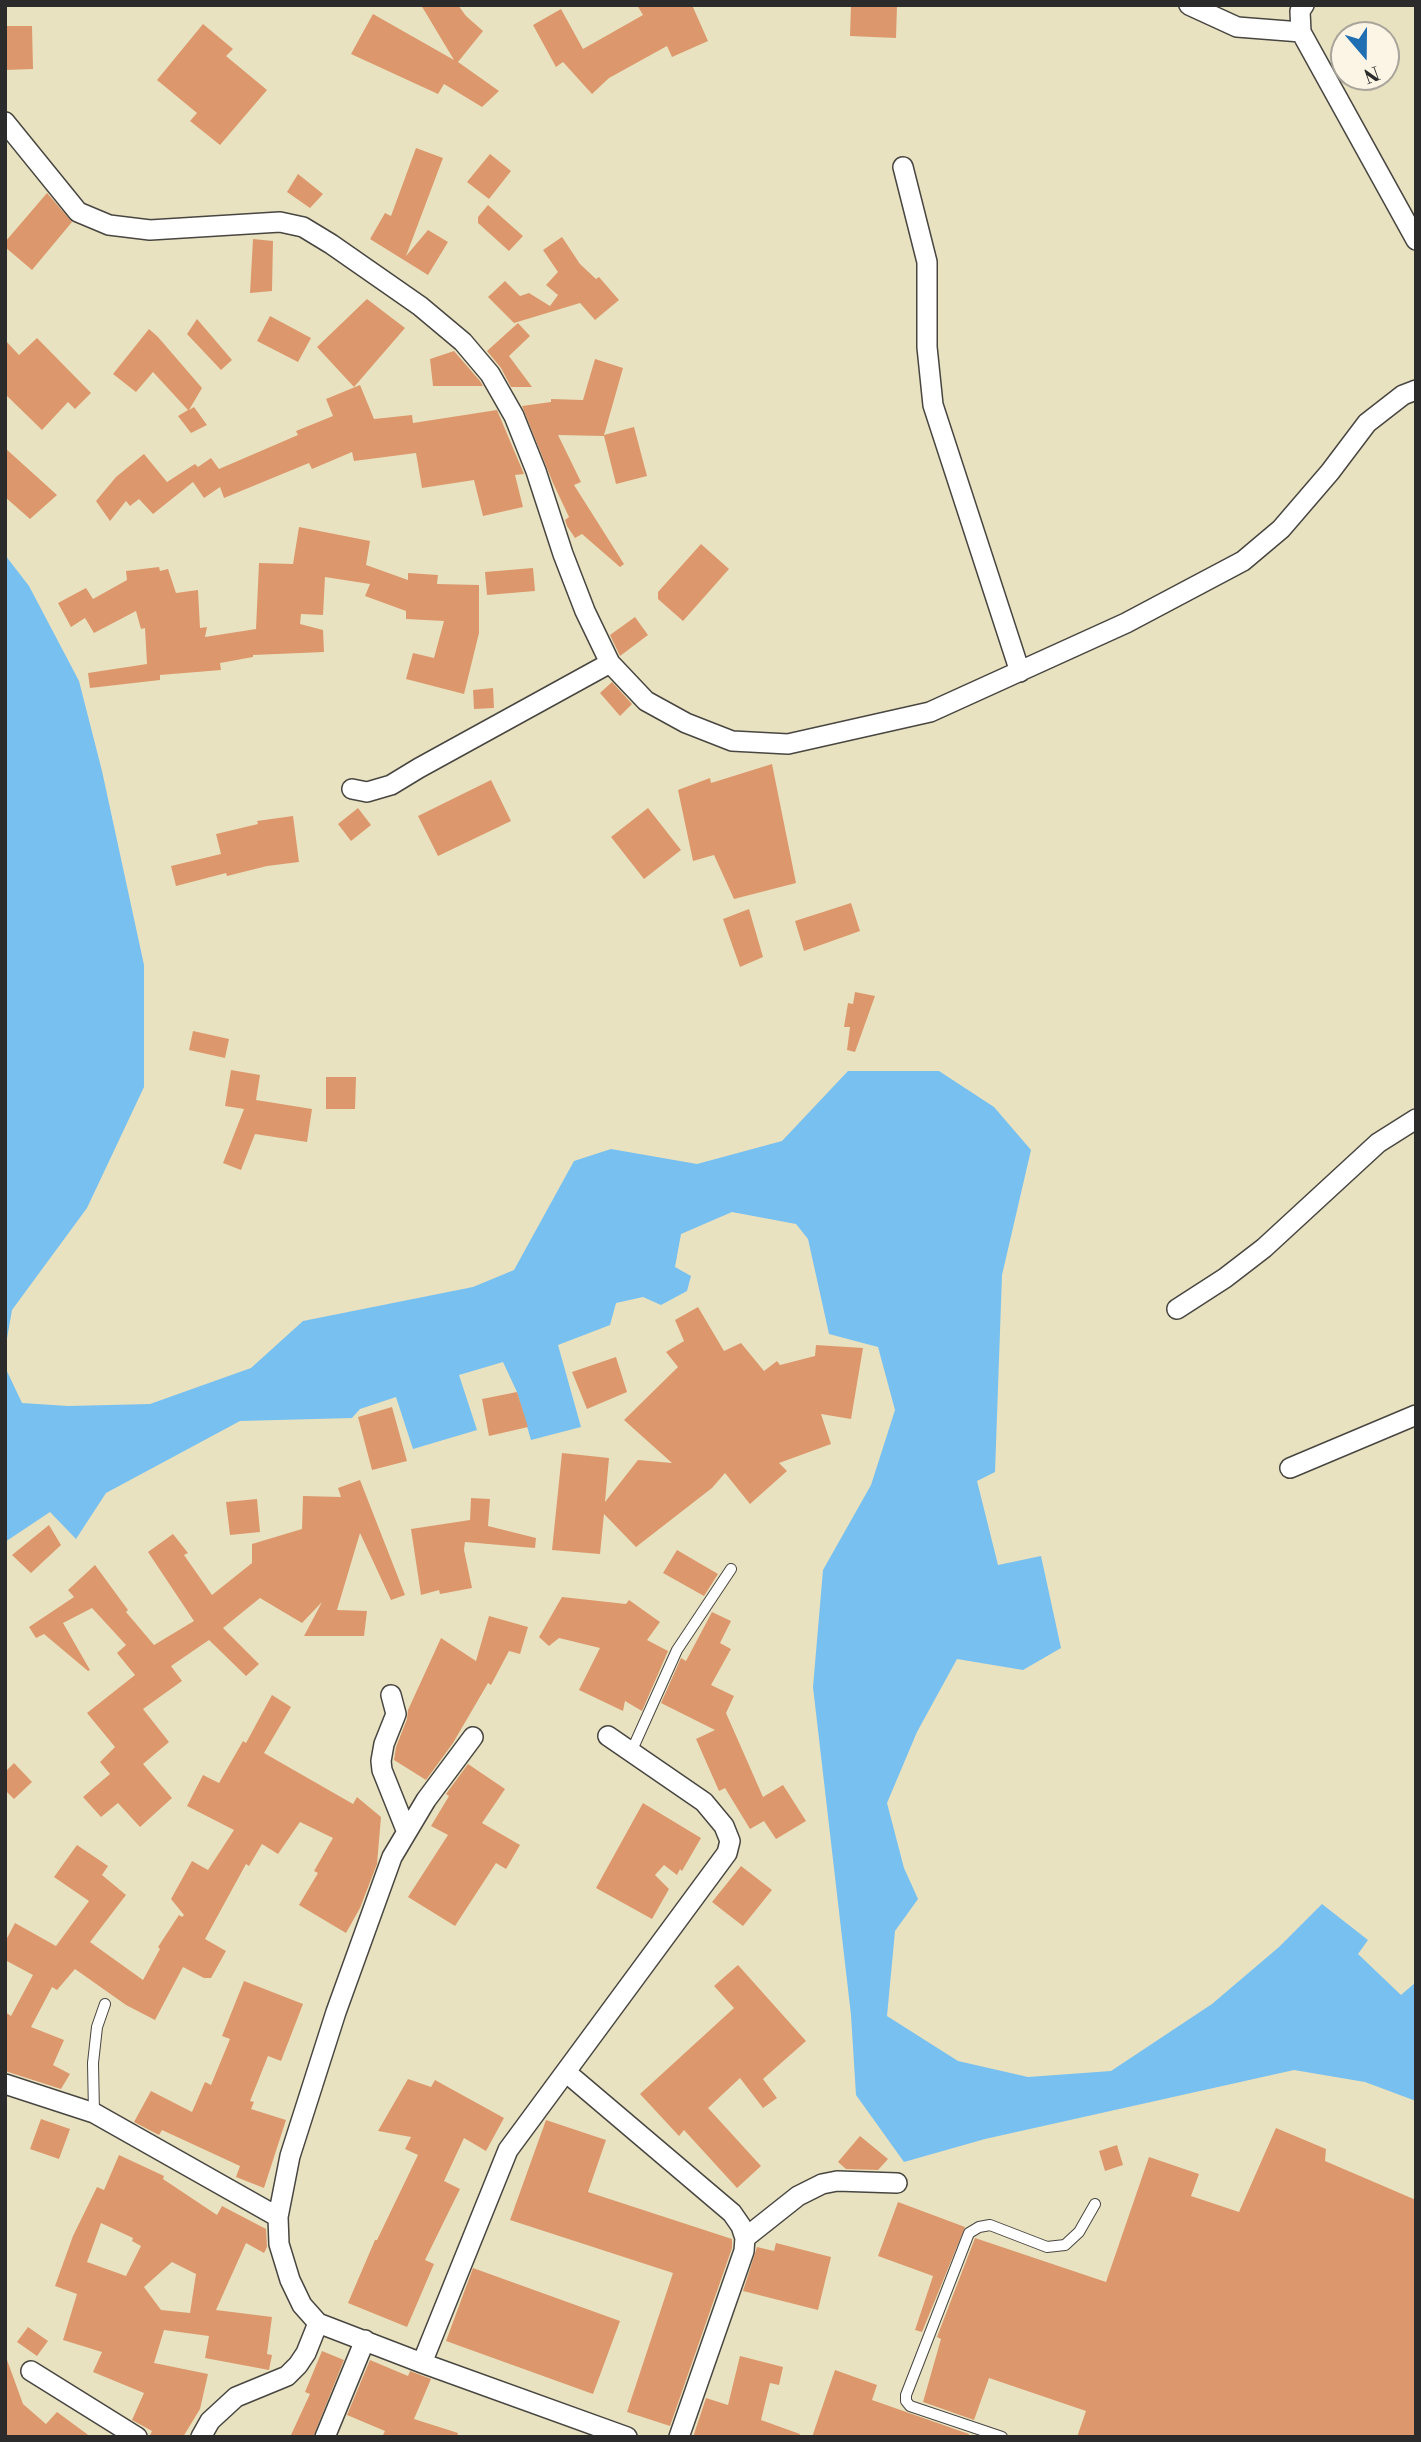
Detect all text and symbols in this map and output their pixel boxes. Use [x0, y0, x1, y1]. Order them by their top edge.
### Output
north arrow [1330, 21, 1400, 91]
text: N [1360, 60, 1383, 88]

